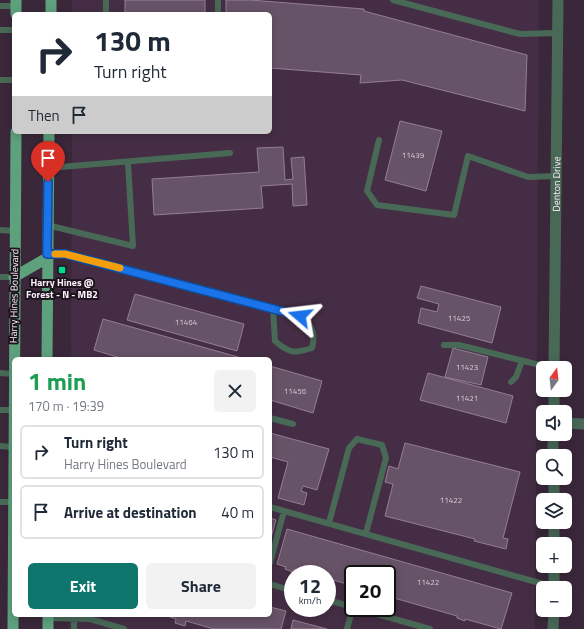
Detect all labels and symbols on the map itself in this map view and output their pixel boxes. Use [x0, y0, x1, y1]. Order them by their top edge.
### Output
pin [31, 141, 65, 182]
house number: 11439 [402, 149, 425, 161]
street label: Denton Drive [548, 156, 564, 212]
street label: Harry Hines Boulevard [6, 249, 22, 343]
marker: Harry Hines @ Forest - N - MB2 [57, 265, 67, 275]
place label: Harry Hines @ Forest - N - MB2 [26, 275, 98, 302]
position arrow [279, 295, 321, 337]
house number: 11425 [448, 312, 471, 324]
house number: 11464 [175, 316, 198, 328]
house number: 11423 [456, 361, 478, 373]
north arrow [536, 361, 572, 397]
house number: 11456 [284, 385, 307, 397]
house number: 11421 [456, 392, 478, 404]
house number: 11422 [440, 494, 462, 506]
speed limit sign: 20 [344, 565, 396, 617]
house number: 11422 [417, 576, 439, 588]

